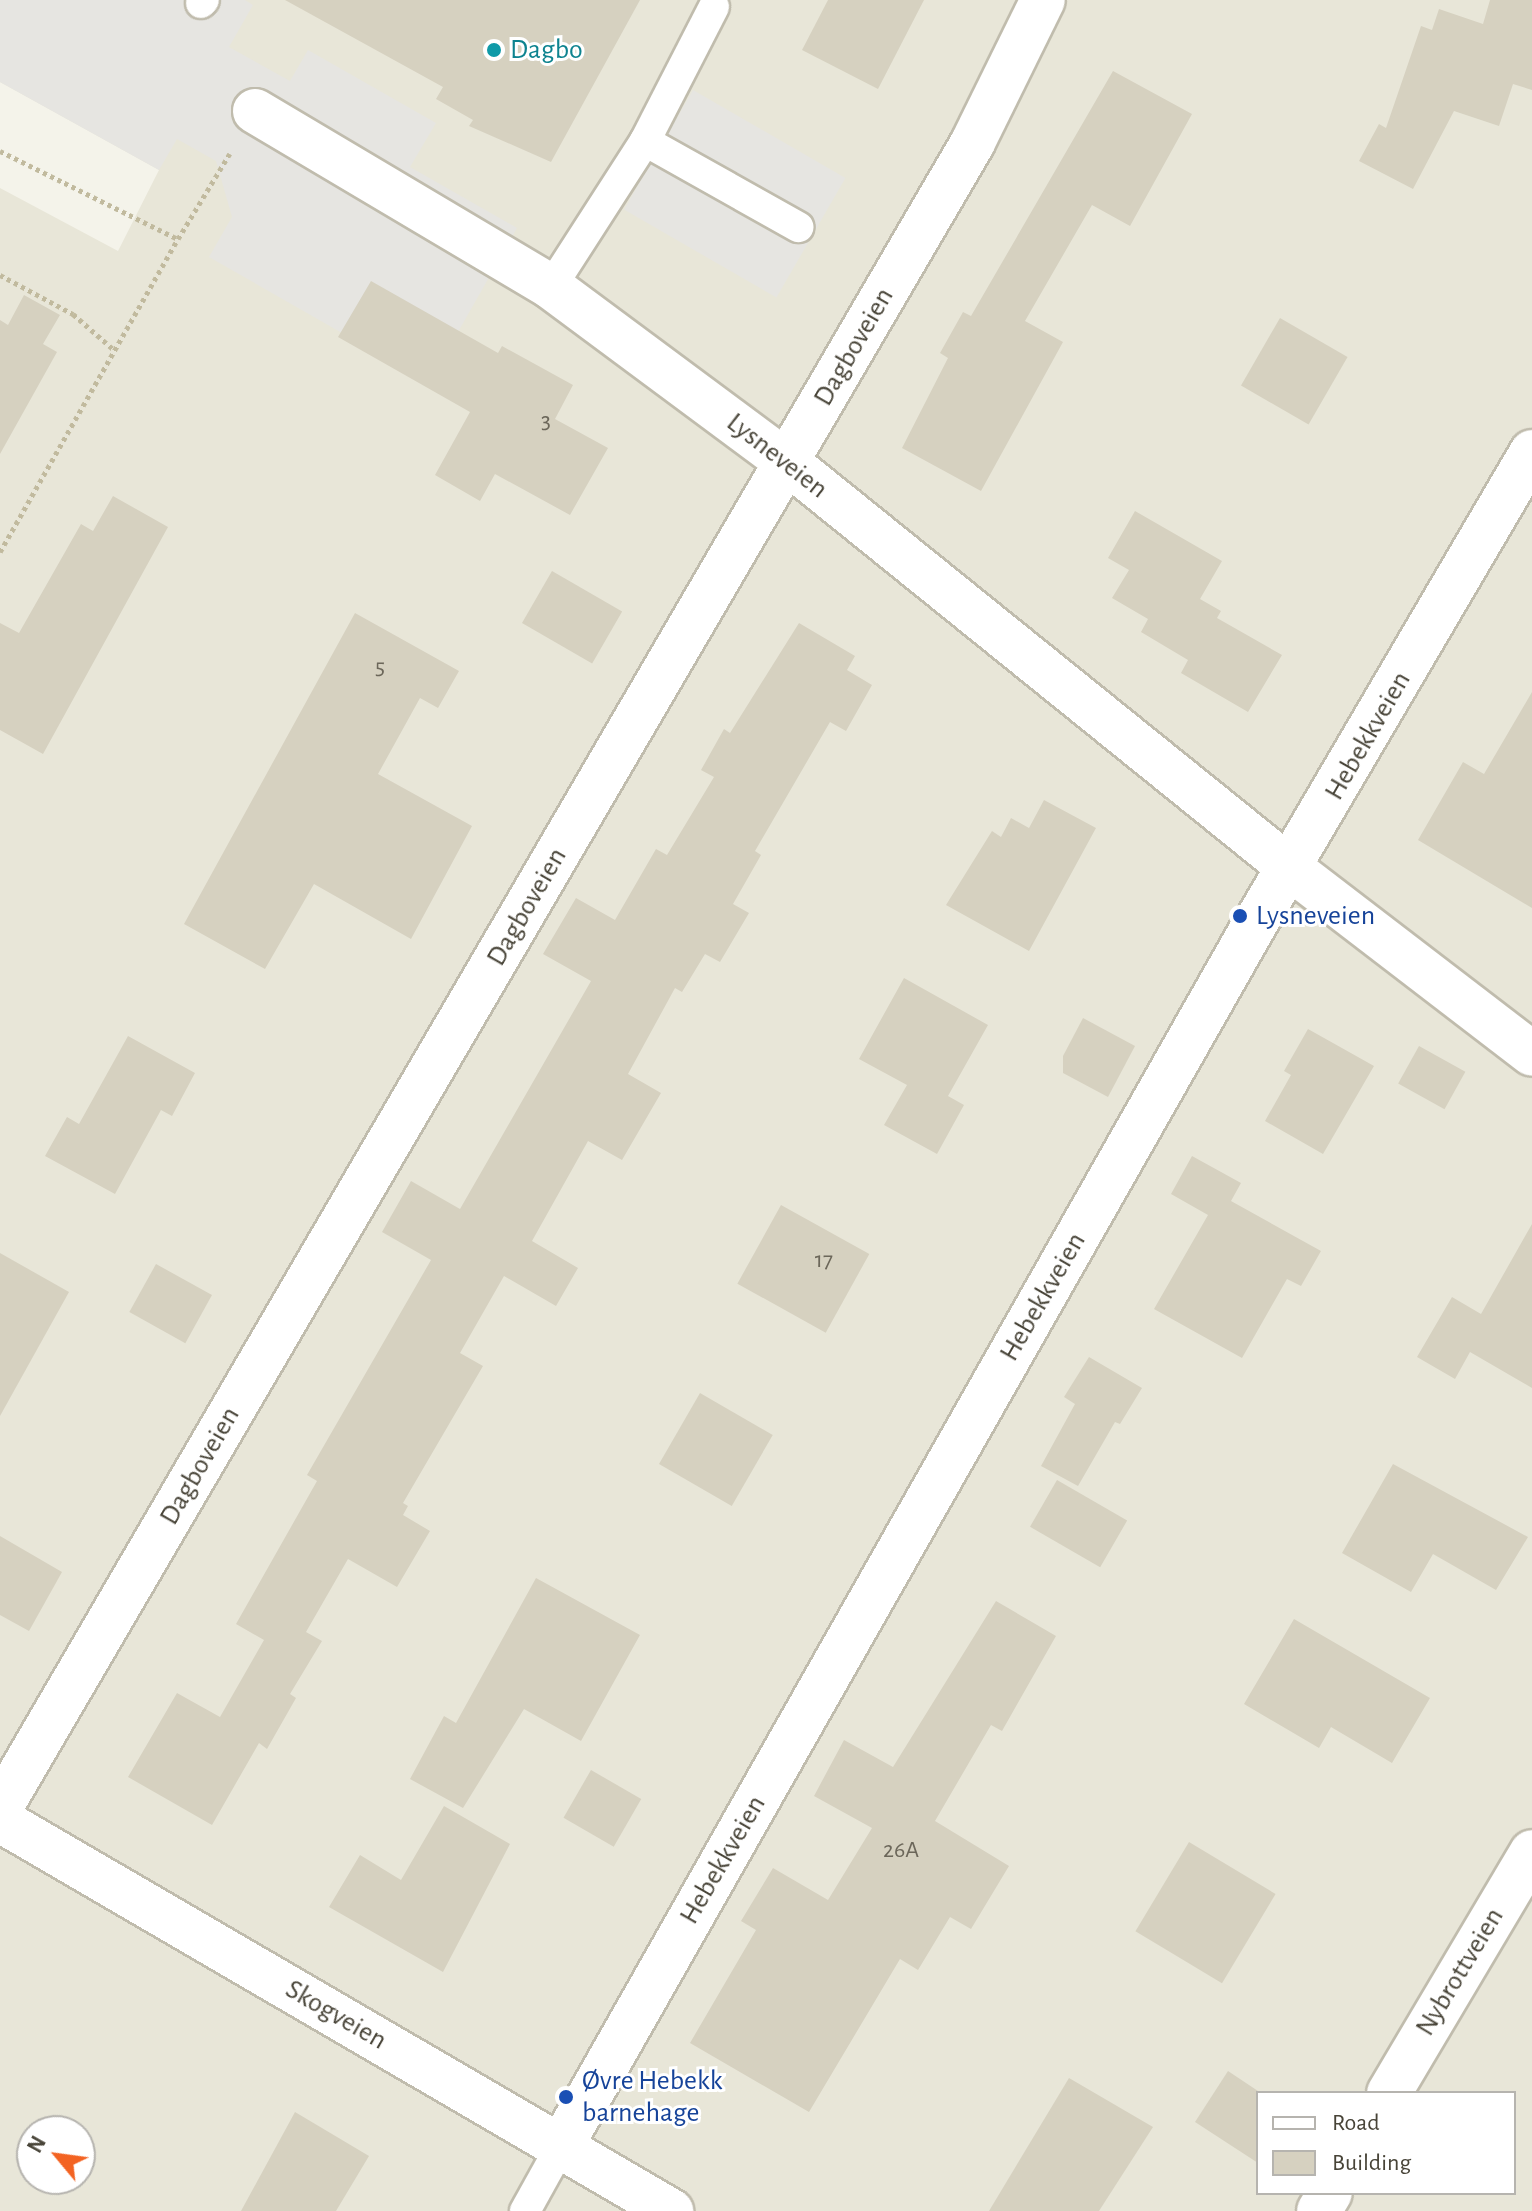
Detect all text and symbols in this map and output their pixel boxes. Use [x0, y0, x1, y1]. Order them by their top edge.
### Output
place label: Dagbo [510, 33, 583, 67]
marker: Dagbo [485, 41, 503, 59]
street label: Dagboveien [807, 282, 901, 412]
street label: Lysneveien [720, 406, 834, 506]
house number: 3 [541, 408, 551, 436]
house number: 5 [375, 654, 385, 682]
street label: Hebekkveien [1318, 666, 1418, 806]
street label: Dagboveien [480, 842, 574, 972]
place label: Lysneveien [1256, 899, 1375, 933]
marker: Lysneveien [1231, 907, 1249, 925]
street label: Hebekkveien [993, 1227, 1093, 1367]
house number: 17 [815, 1247, 833, 1275]
street label: Dagboveien [153, 1401, 247, 1531]
street label: Hebekkveien [673, 1790, 773, 1930]
house number: 26A [883, 1837, 919, 1865]
street label: Nybrottveien [1409, 1902, 1511, 2042]
street label: Skogveien [279, 1973, 393, 2057]
place label: Øvre Hebekk barnehage [582, 2064, 723, 2130]
marker: Øvre Hebekk barnehage [557, 2088, 575, 2106]
legend [1256, 2091, 1516, 2195]
text: Road [1332, 2111, 1380, 2135]
north arrow [16, 2115, 96, 2195]
text: N [23, 2132, 50, 2156]
text: Building [1332, 2151, 1411, 2175]

